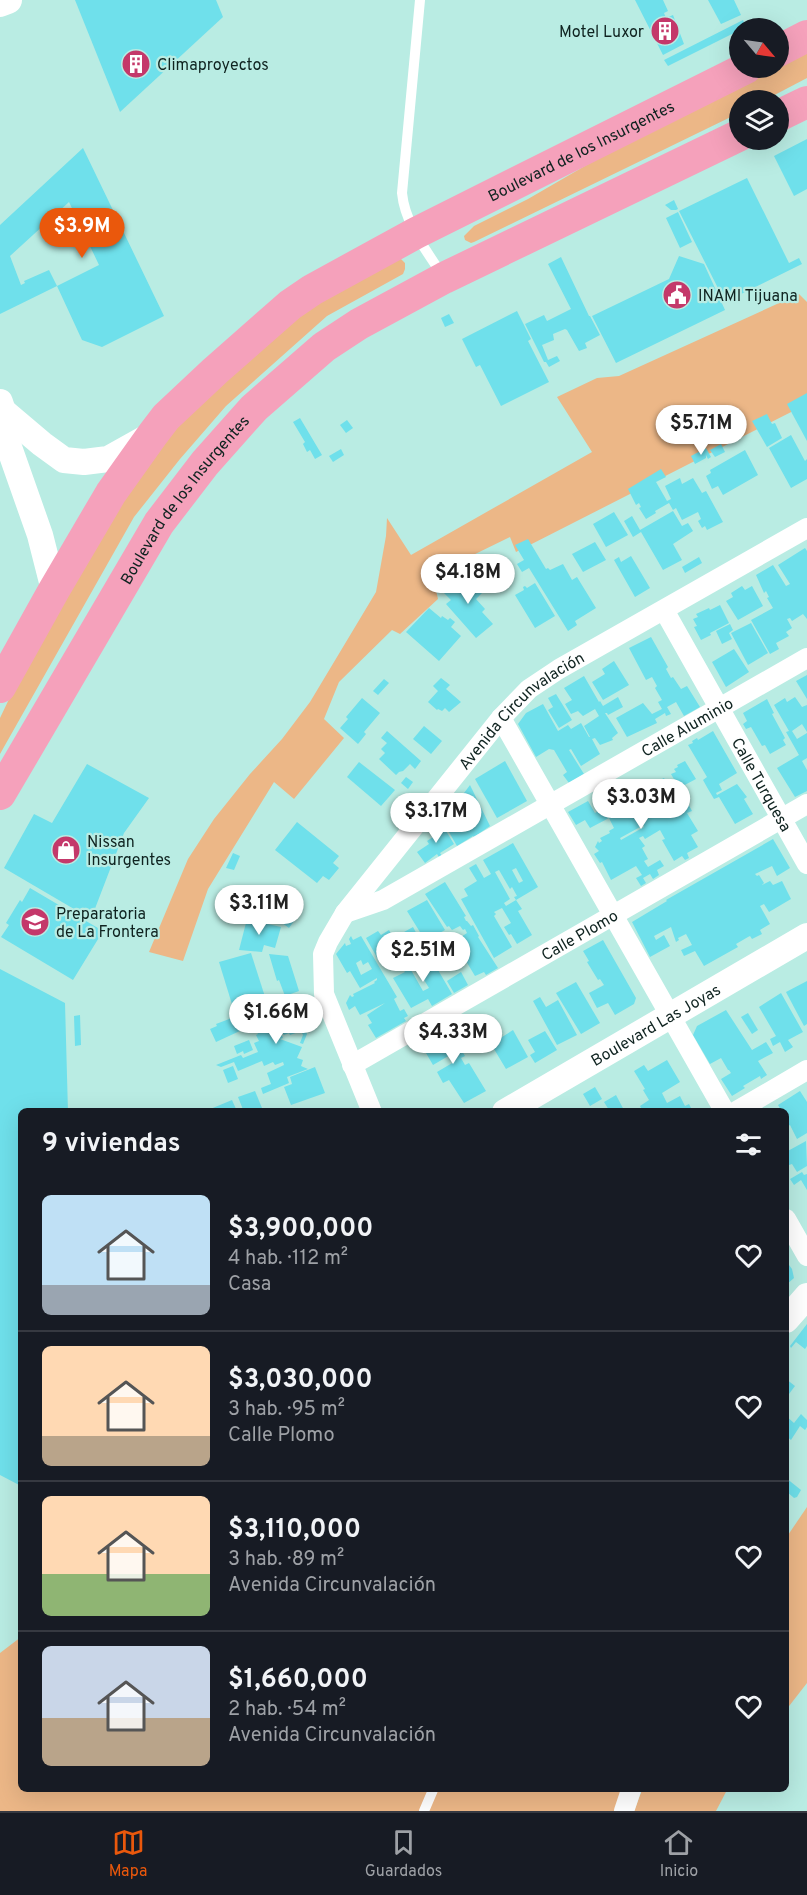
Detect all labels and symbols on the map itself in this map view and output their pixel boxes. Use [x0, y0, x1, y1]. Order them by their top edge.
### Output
building icon: Motel Luxor [649, 15, 681, 47]
north arrow [729, 18, 789, 78]
place label: Motel Luxor [559, 23, 644, 43]
building icon: Climaproyectos [120, 48, 152, 80]
place label: Climaproyectos [157, 56, 269, 76]
street label: Boulevard de los Insurgentes [485, 97, 678, 207]
pin: $3.9M [40, 208, 124, 259]
public building icon: INAMI Tijuana [661, 279, 693, 311]
place label: INAMI Tijuana [698, 287, 798, 307]
pin: $5.71M [652, 405, 750, 456]
street label: Boulevard de los Insurgentes [117, 412, 255, 589]
pin: $4.18M [419, 554, 517, 605]
street label: Avenida Circunvalación [455, 649, 589, 775]
street label: Calle Aluminio [638, 694, 737, 762]
street label: Calle Turquesa [726, 735, 795, 836]
pin: $3.03M [592, 779, 690, 830]
pin: $3.17M [387, 793, 485, 844]
place label: Nissan Insurgentes [87, 833, 171, 871]
shop icon: Nissan Insurgentes [50, 834, 82, 866]
pin: $3.11M [210, 885, 308, 936]
place label: Preparatoria de La Frontera [56, 905, 159, 943]
school or university icon: Preparatoria de La Frontera [19, 906, 51, 938]
street label: Calle Plomo [538, 906, 622, 966]
pin: $2.51M [374, 932, 472, 983]
street label: Boulevard Las Joyas [588, 981, 725, 1072]
pin: $1.66M [227, 994, 325, 1045]
pin: $4.33M [404, 1014, 502, 1065]

